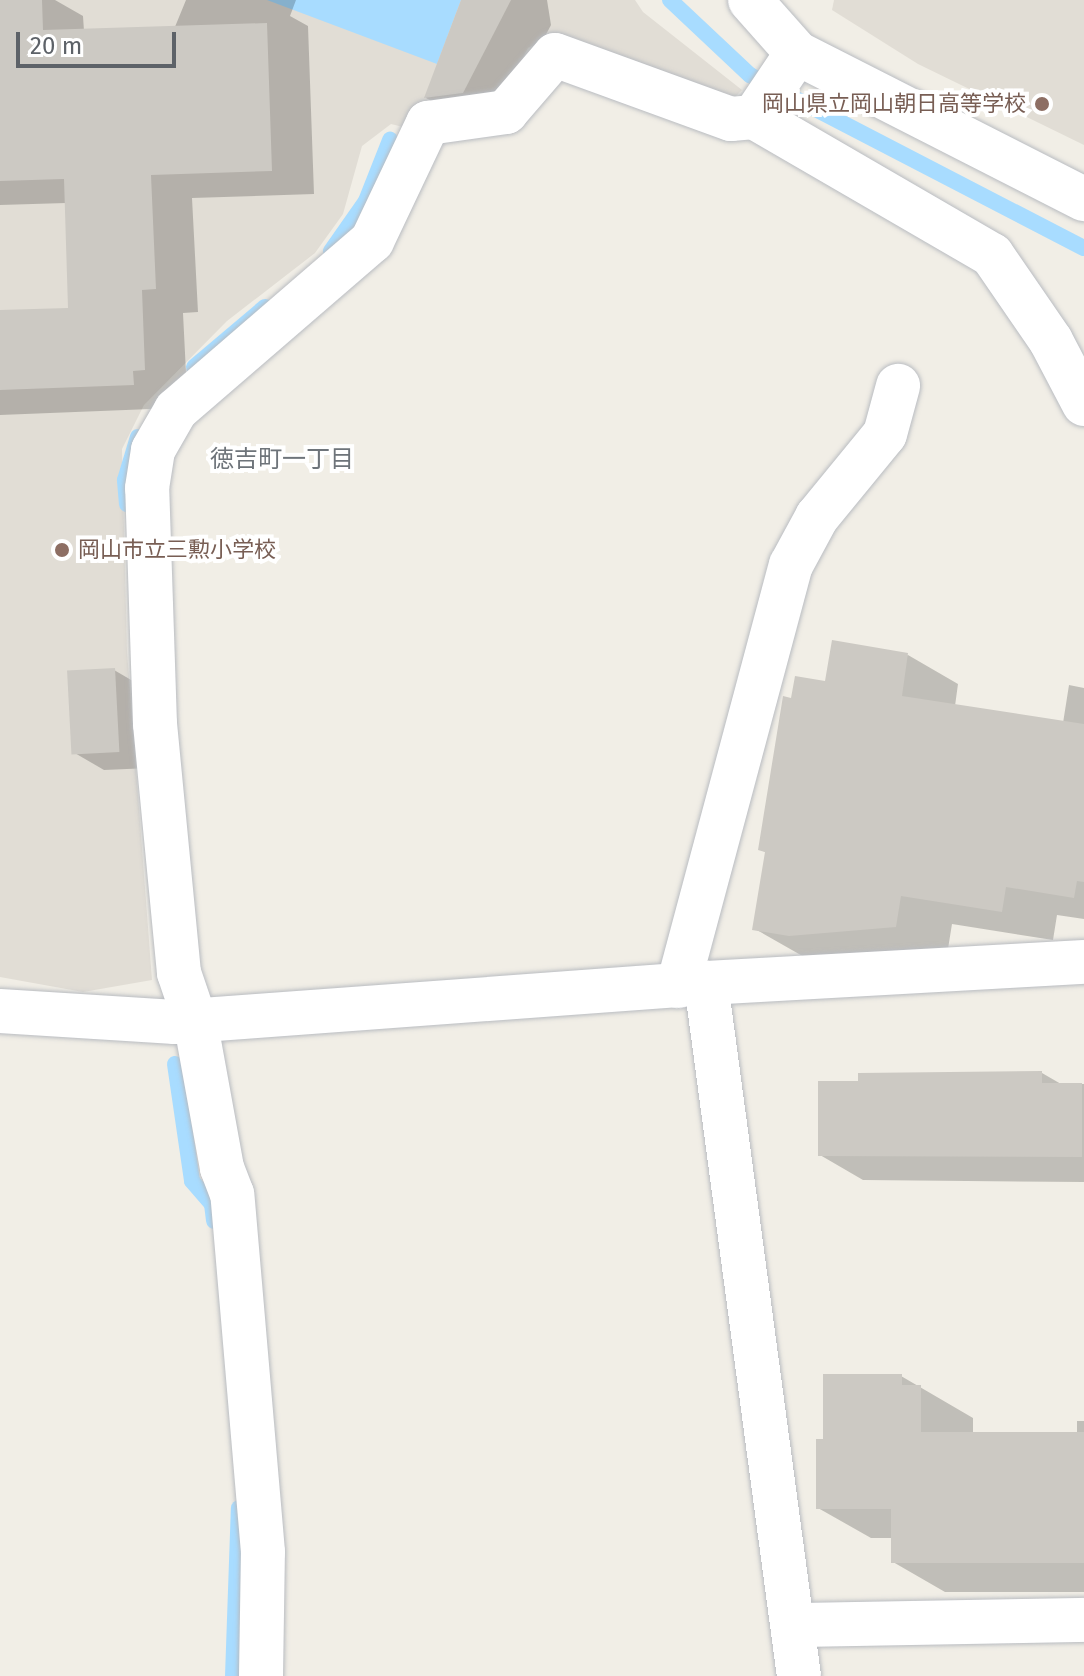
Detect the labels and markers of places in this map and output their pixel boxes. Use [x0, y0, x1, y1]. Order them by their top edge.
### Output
place label: 岡山県立岡山朝日高等学校 [762, 91, 1026, 117]
marker: 岡山県立岡山朝日高等学校 [1033, 95, 1051, 113]
place label: 岡山市立三勲小学校 [78, 537, 276, 563]
marker: 岡山市立三勲小学校 [53, 541, 71, 559]

